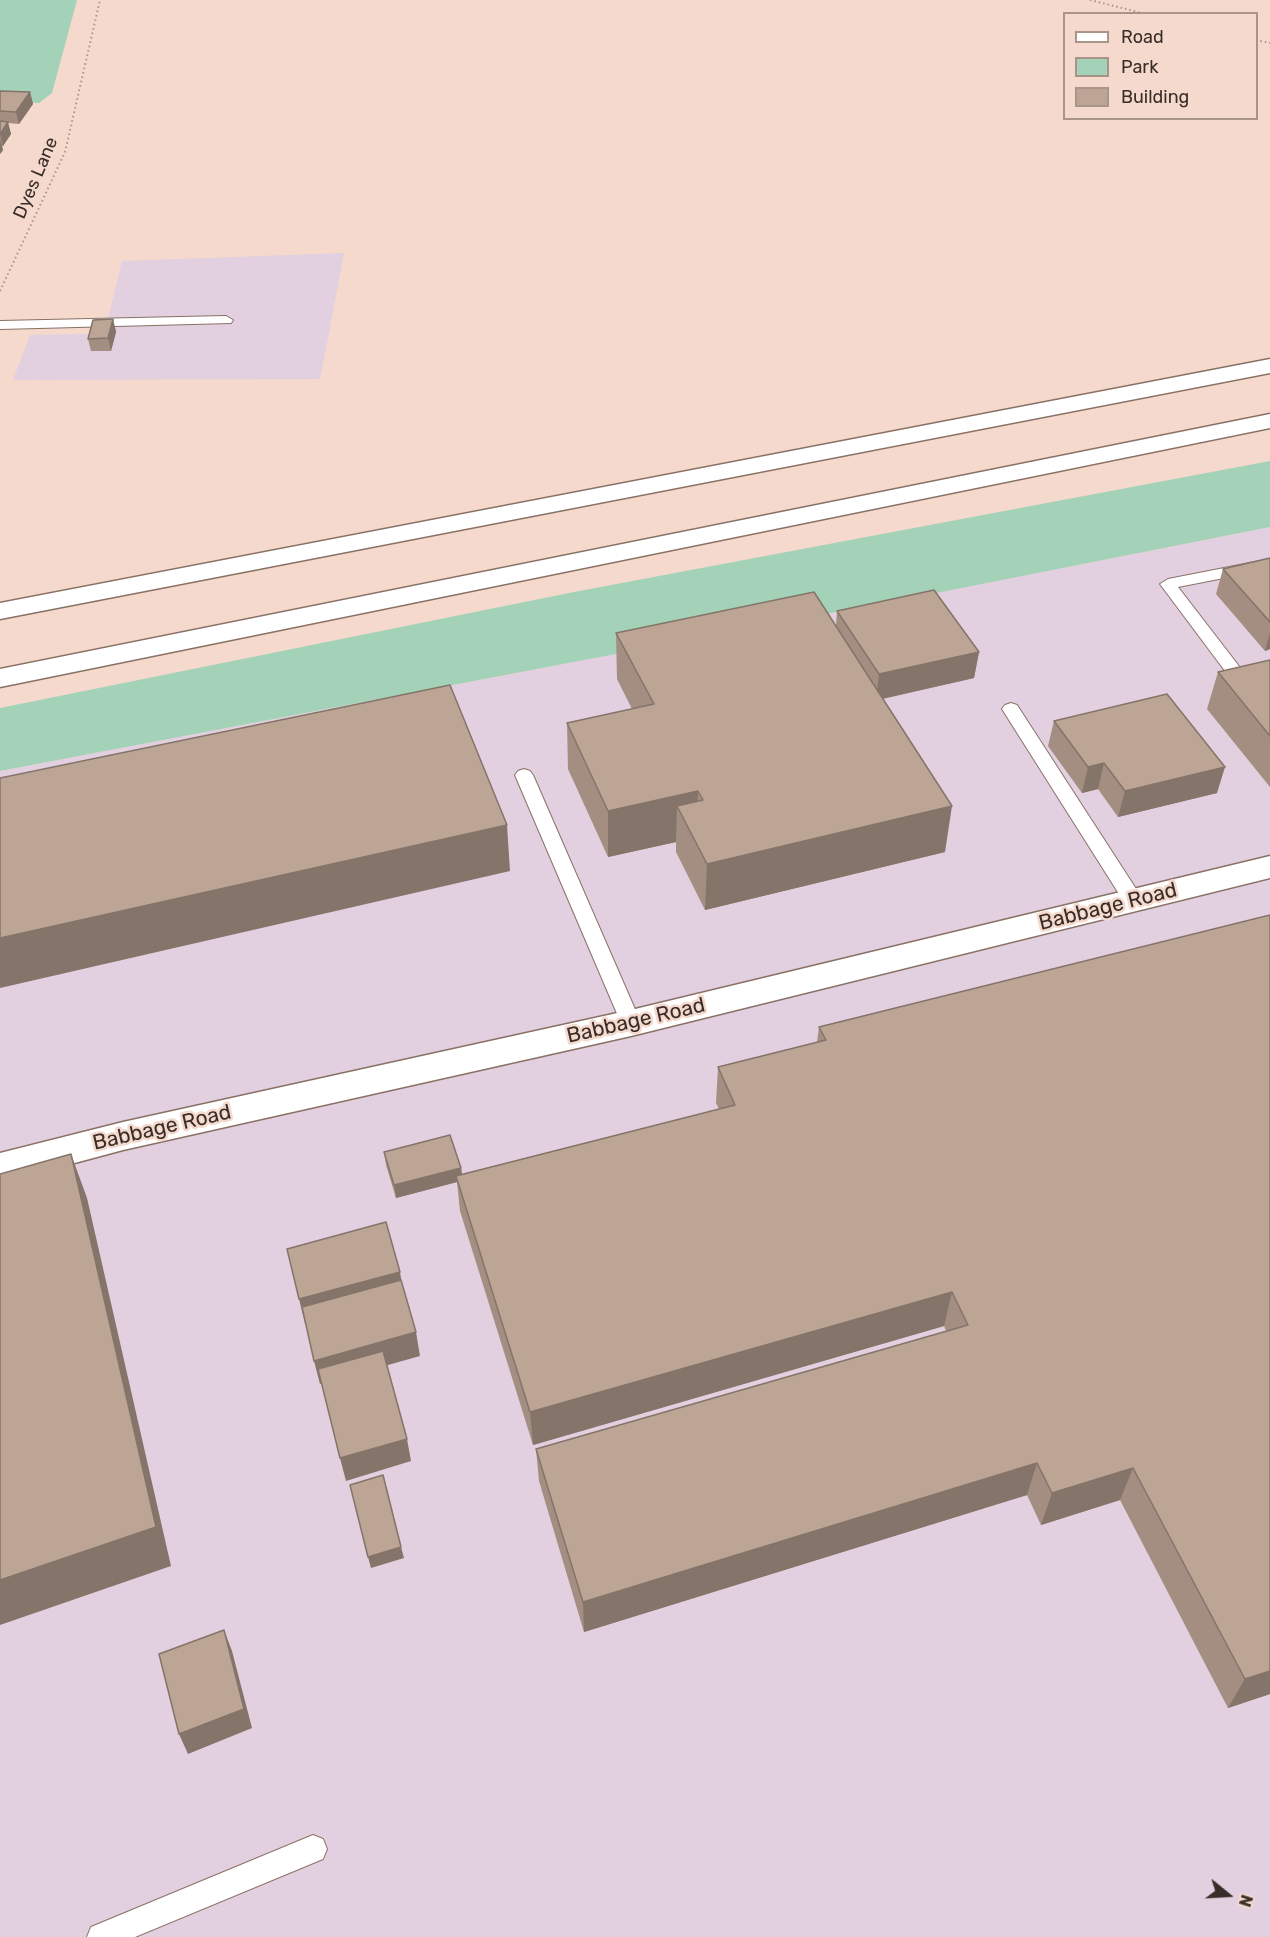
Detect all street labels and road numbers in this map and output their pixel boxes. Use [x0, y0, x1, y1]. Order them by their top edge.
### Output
street label: Dyes Lane [9, 134, 63, 222]
street label: Babbage Road [1036, 878, 1180, 936]
street label: Babbage Road [564, 993, 708, 1049]
street label: Babbage Road [90, 1100, 234, 1156]

